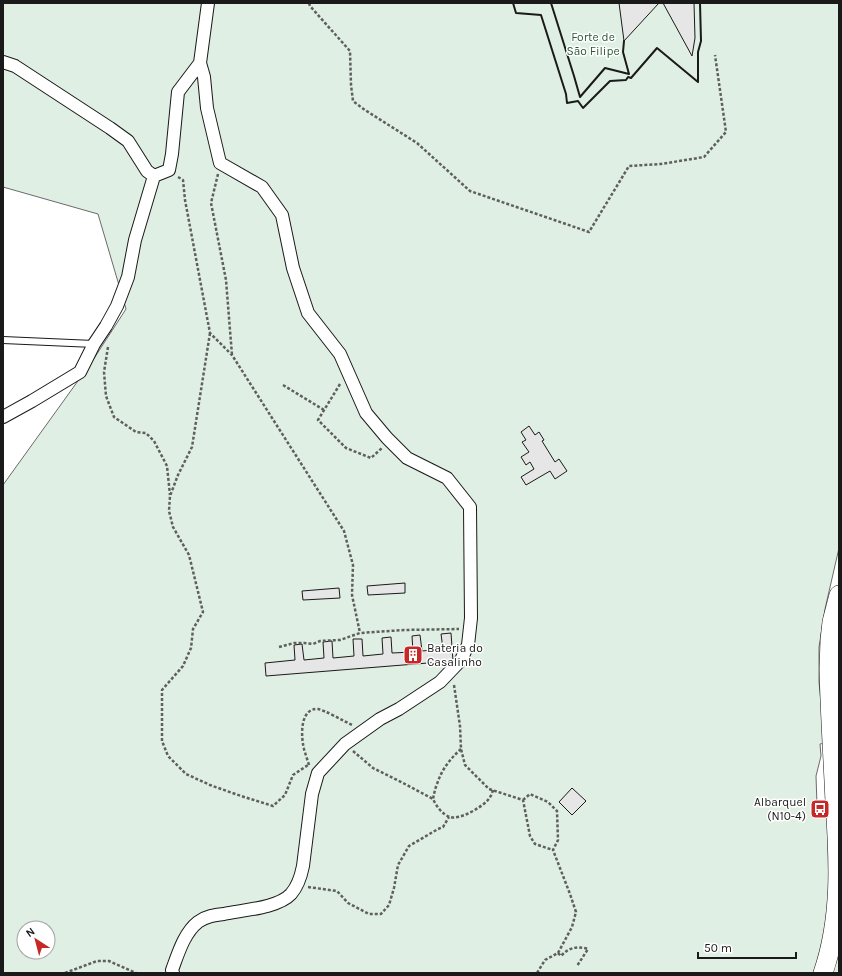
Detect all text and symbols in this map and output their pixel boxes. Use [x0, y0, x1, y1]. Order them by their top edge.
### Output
park label: Forte de São Filipe [566, 30, 620, 58]
place label: Bateria do Casalinho [427, 641, 483, 669]
building icon: Bateria do Casalinho [402, 644, 424, 666]
place label: Albarquel (N10-4) [754, 795, 806, 823]
bus stop icon: Albarquel (N10-4) [809, 798, 831, 820]
north arrow [16, 920, 56, 960]
text: N [23, 925, 37, 940]
scale bar [698, 934, 796, 960]
text: 50 m [704, 941, 732, 955]

